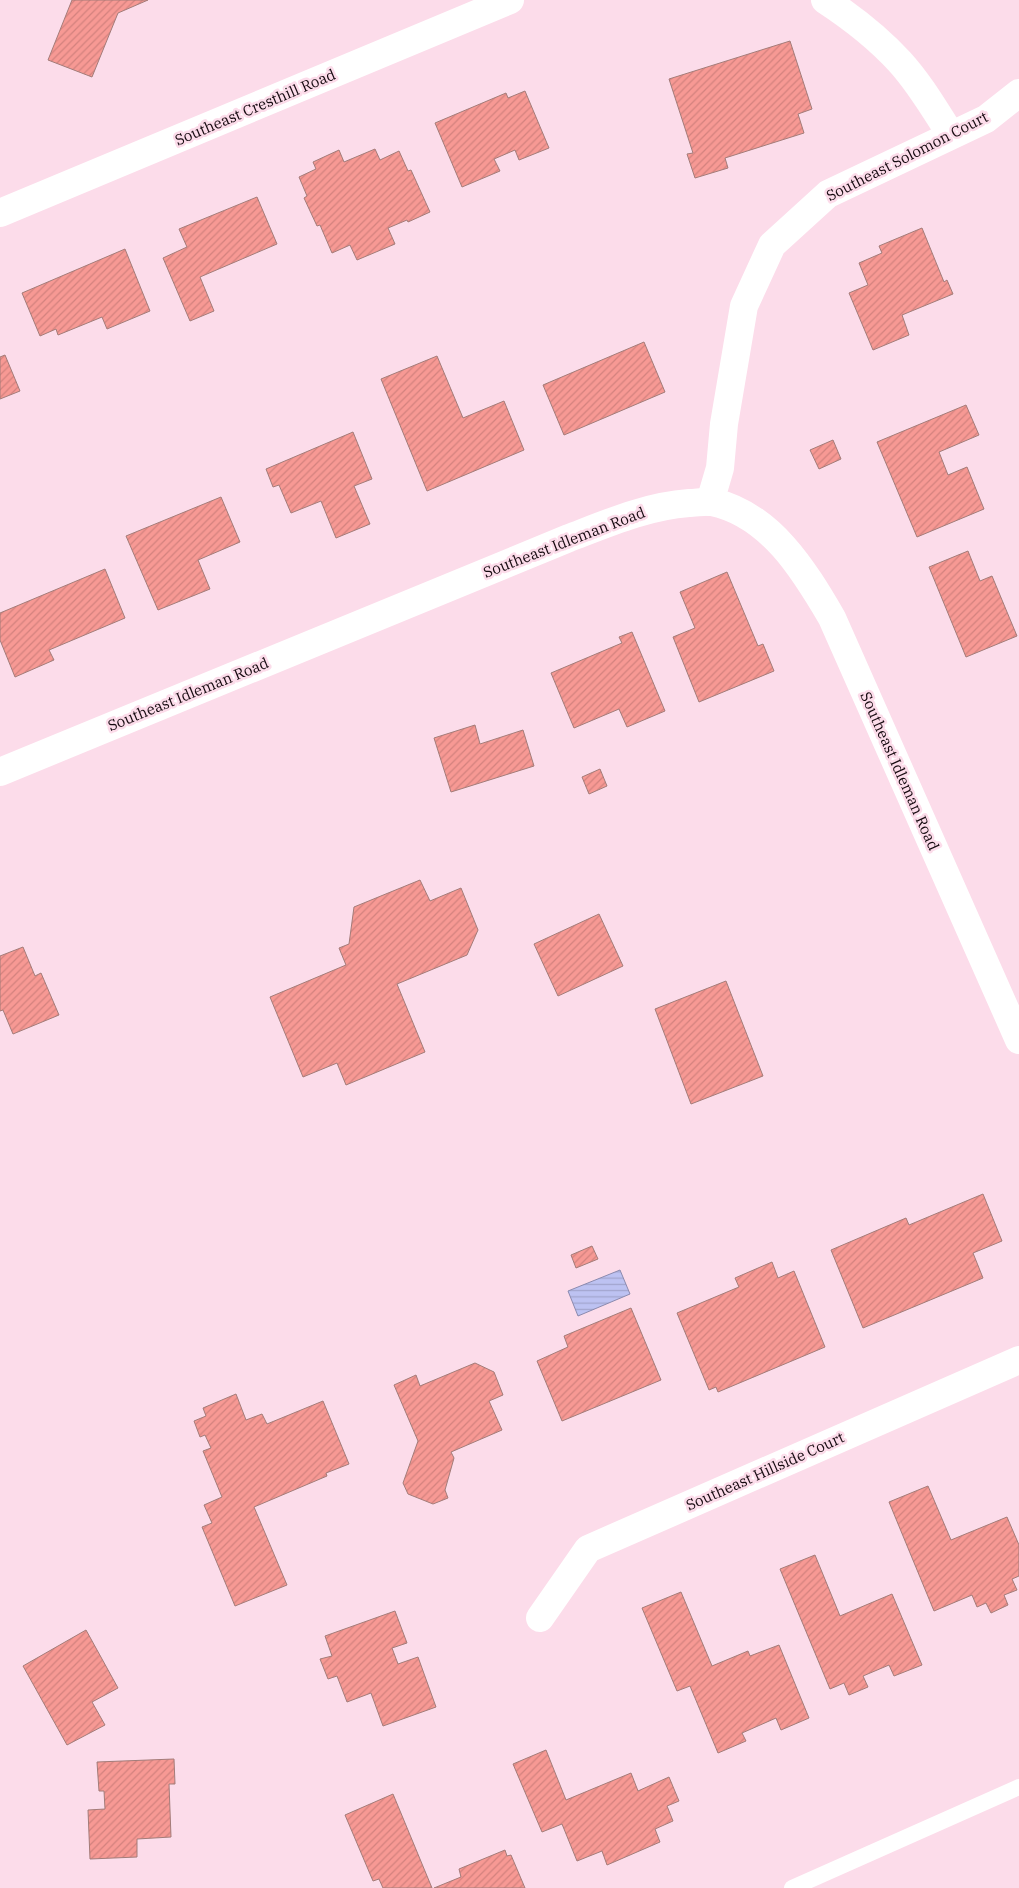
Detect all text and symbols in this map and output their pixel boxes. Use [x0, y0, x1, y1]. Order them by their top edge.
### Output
street label: Southeast Cresthill Road [172, 65, 338, 149]
street label: Southeast Solomon Court [823, 107, 991, 205]
street label: Southeast Idleman Road [480, 502, 648, 582]
street label: Southeast Idleman Road [105, 653, 271, 735]
street label: Southeast Idleman Road [856, 689, 944, 853]
street label: Southeast Hillside Court [683, 1427, 847, 1515]

